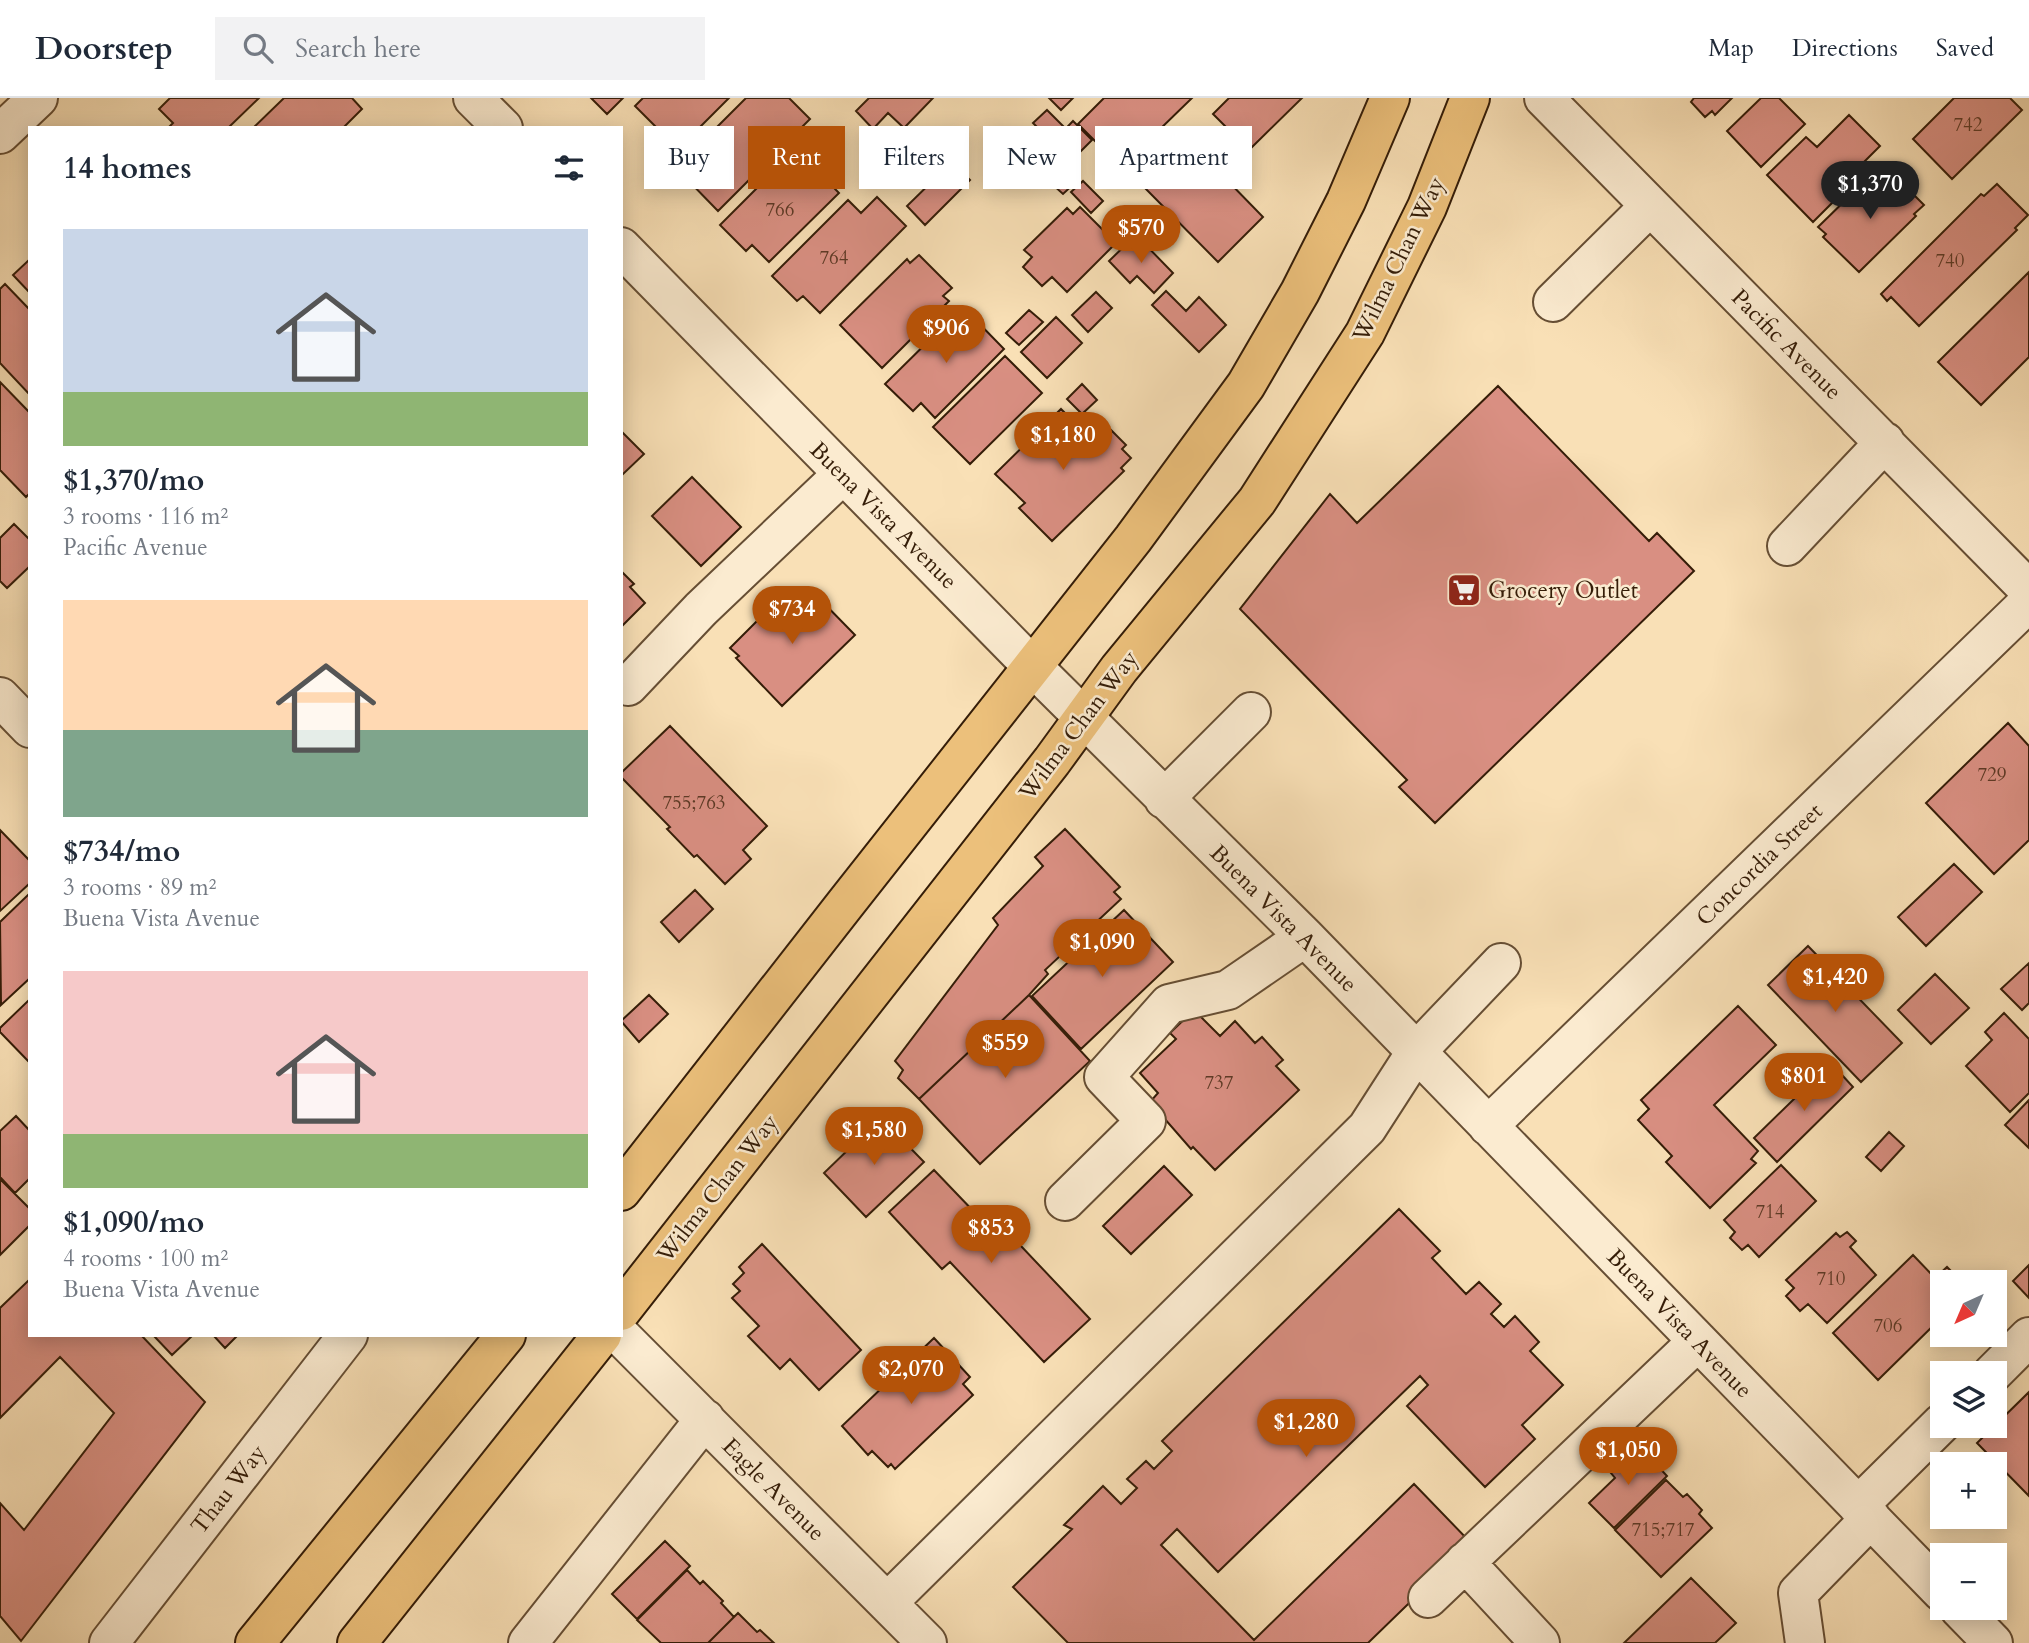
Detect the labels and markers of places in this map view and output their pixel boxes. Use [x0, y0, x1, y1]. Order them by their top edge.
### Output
pin: $1,370 [1813, 162, 1927, 221]
pin: $570 [1100, 206, 1182, 265]
pin: $906 [905, 306, 987, 365]
pin: $1,180 [1006, 412, 1120, 472]
supermarket icon: Grocery Outlet [1445, 571, 1483, 609]
place label: Grocery Outlet [1488, 575, 1638, 606]
pin: $734 [751, 587, 833, 646]
pin: $1,090 [1045, 920, 1159, 979]
pin: $1,420 [1778, 954, 1892, 1014]
pin: $559 [964, 1020, 1046, 1080]
pin: $801 [1763, 1054, 1845, 1113]
pin: $1,580 [817, 1108, 931, 1167]
pin: $853 [950, 1206, 1032, 1265]
pin: $2,070 [854, 1346, 968, 1406]
pin: $1,280 [1249, 1400, 1363, 1459]
pin: $1,050 [1571, 1428, 1685, 1487]

